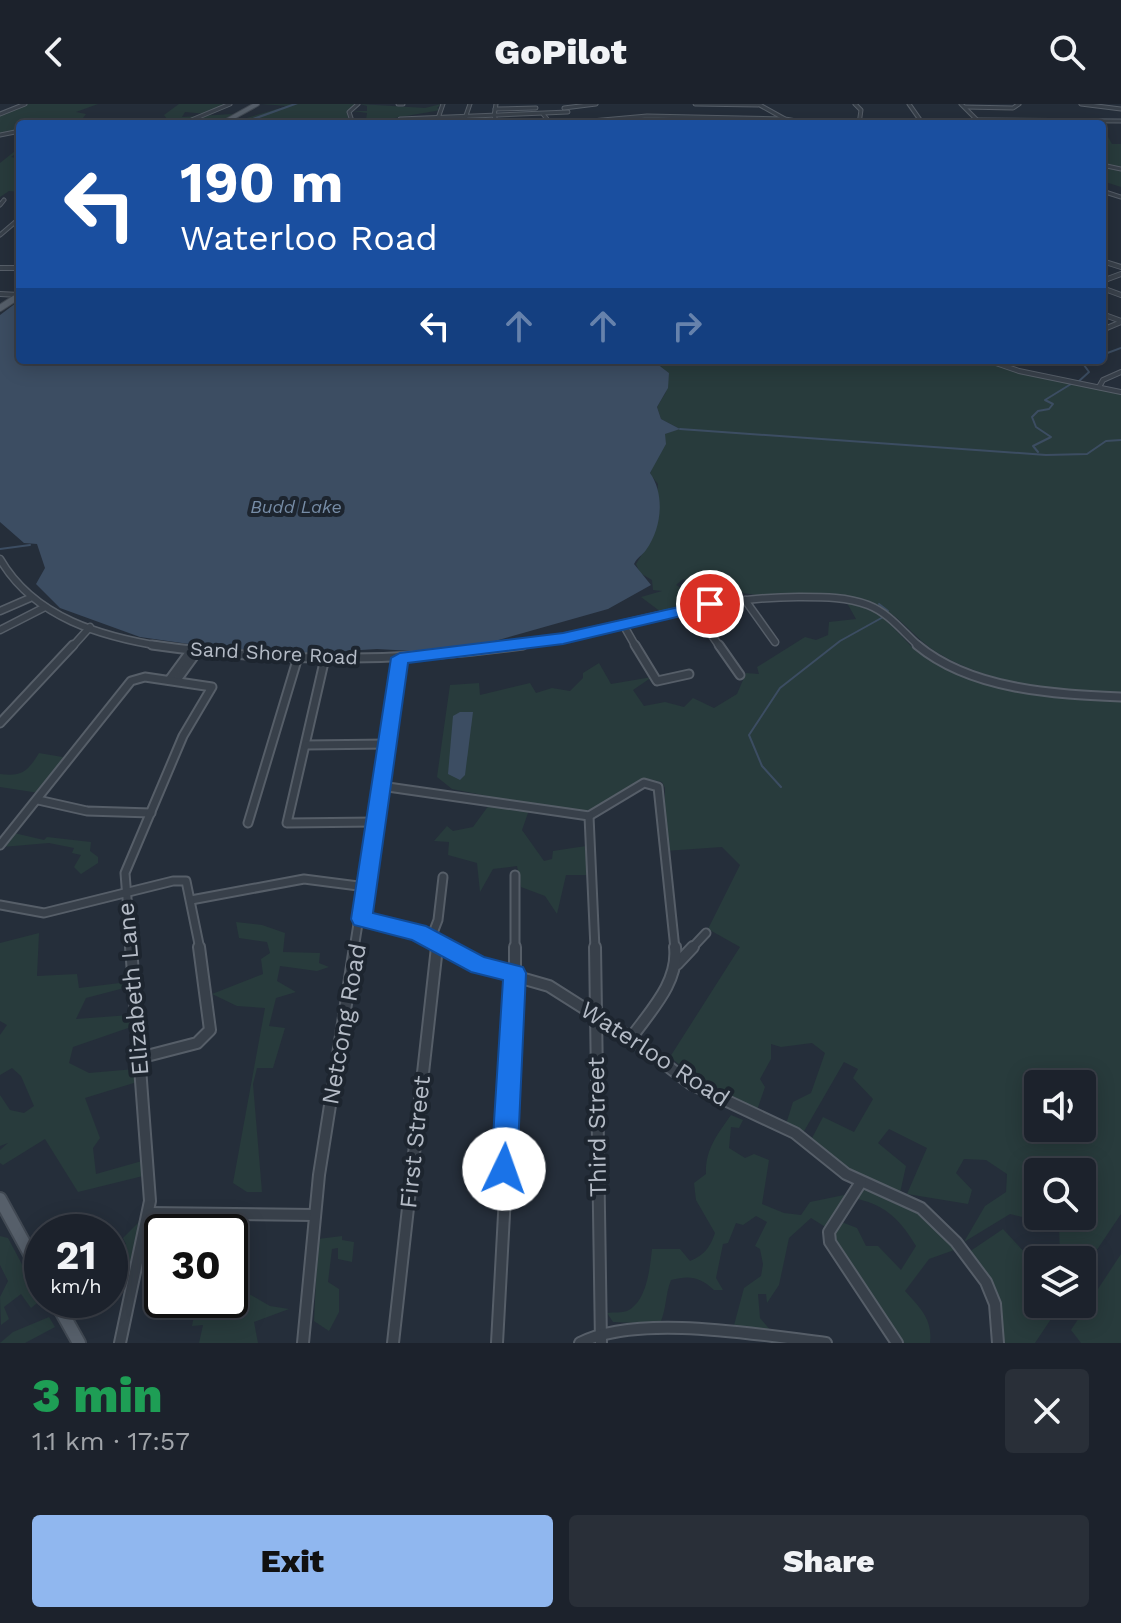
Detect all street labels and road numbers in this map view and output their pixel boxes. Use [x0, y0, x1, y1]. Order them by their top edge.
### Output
street label: Sand Shore Road [190, 637, 358, 669]
street label: Elizabeth Lane [111, 901, 155, 1077]
street label: Netcong Road [316, 941, 372, 1107]
street label: Waterloo Road [575, 995, 735, 1113]
street label: Third Street [582, 1057, 612, 1197]
street label: First Street [394, 1074, 436, 1210]

